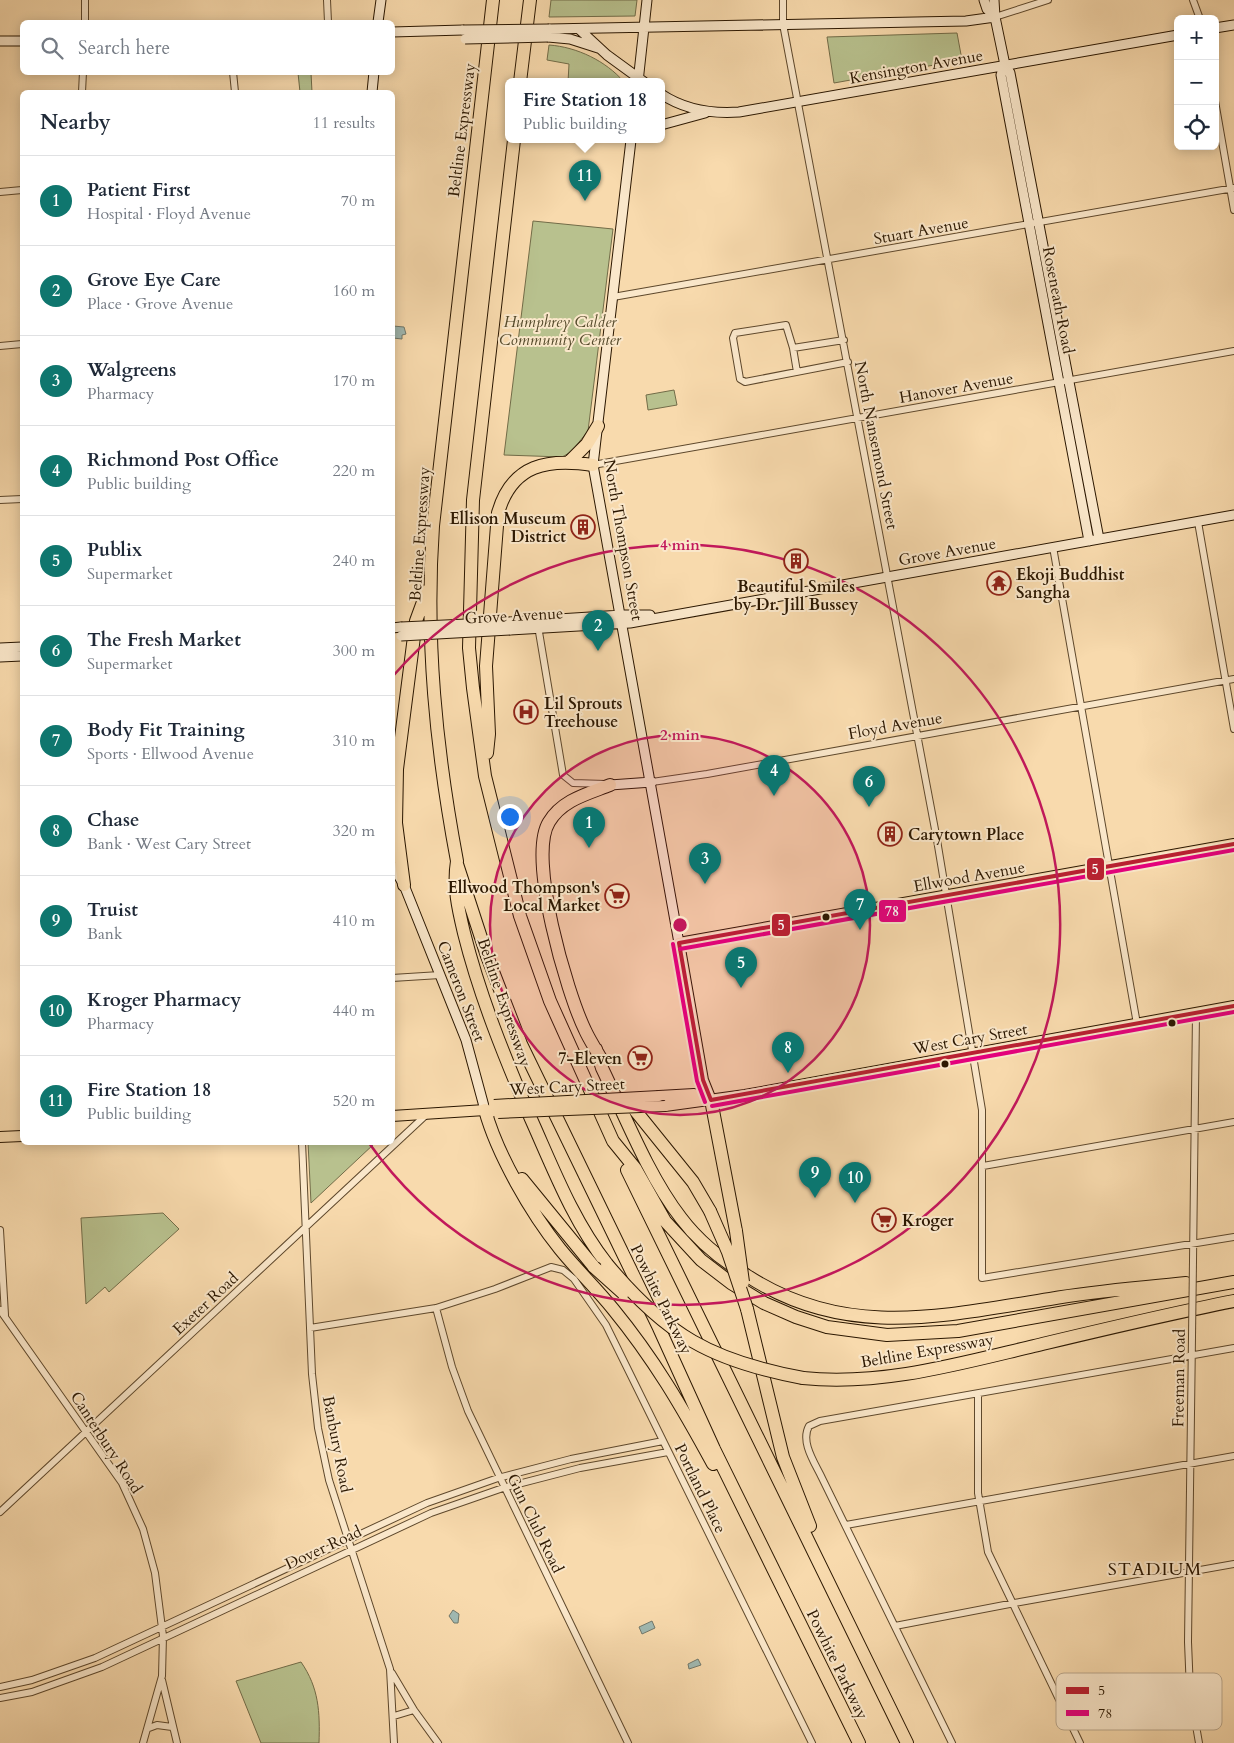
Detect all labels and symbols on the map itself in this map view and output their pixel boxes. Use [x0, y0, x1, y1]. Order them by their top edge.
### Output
street label: Kensington Avenue [848, 44, 985, 90]
street label: Beltline Expressway [443, 61, 481, 198]
pin: 11 [569, 160, 601, 201]
street label: Stuart Avenue [872, 212, 970, 250]
street label: Roseneath Road [1037, 245, 1079, 356]
park label: Humphrey Calder Community Center [499, 311, 622, 351]
street label: North Nansemond Street [849, 359, 903, 531]
street label: Hanover Avenue [897, 367, 1015, 409]
street label: North Thompson Street [598, 458, 648, 623]
street label: Beltline Expressway [404, 466, 436, 602]
place label: Ellison Museum District [449, 508, 566, 548]
building icon: Ellison Museum District [570, 514, 596, 540]
street label: Grove Avenue [897, 533, 998, 571]
text: 4 min [660, 535, 700, 555]
building icon: Beautiful Smiles by Dr. Jill Bussey [783, 548, 809, 574]
place label: Ekoji Buddhist Sangha [1016, 564, 1125, 604]
temple icon: Ekoji Buddhist Sangha [986, 570, 1012, 596]
place label: Beautiful Smiles by Dr. Jill Bussey [734, 576, 858, 616]
street label: Grove Avenue [464, 602, 564, 630]
pin: 2 [582, 610, 614, 651]
place label: Lil Sprouts Treehouse [544, 693, 622, 733]
hospital icon: Lil Sprouts Treehouse [513, 699, 539, 725]
street label: Floyd Avenue [846, 707, 944, 745]
text: 2 min [660, 725, 700, 745]
pin: 4 [758, 755, 790, 796]
pin: 6 [853, 766, 885, 807]
your location [497, 804, 523, 830]
pin: 1 [573, 807, 605, 848]
building icon: Carytown Place [877, 821, 903, 847]
place label: Carytown Place [908, 824, 1025, 846]
pin: 3 [689, 843, 721, 884]
street label: Ellwood Avenue [912, 856, 1027, 898]
line badge: 5 [1086, 857, 1105, 881]
text: 5 [1091, 860, 1099, 879]
place label: Ellwood Thompson's Local Market [448, 877, 600, 917]
supermarket icon: Ellwood Thompson's Local Market [604, 883, 630, 909]
pin: 7 [844, 889, 876, 930]
line badge: 78 [878, 899, 907, 923]
text: 78 [885, 902, 899, 921]
unlabelled marker [821, 912, 831, 922]
line badge: 5 [771, 913, 791, 937]
centre of rings [671, 916, 689, 934]
text: 5 [777, 916, 785, 935]
street label: Beltline Expressway [472, 935, 537, 1070]
street label: Cameron Street [432, 938, 490, 1045]
pin: 5 [725, 947, 757, 988]
street label: West Cary Street [910, 1018, 1029, 1060]
unlabelled marker [1167, 1018, 1177, 1028]
pin: 8 [772, 1032, 804, 1073]
supermarket icon: 7-Eleven [627, 1045, 653, 1071]
place label: 7-Eleven [558, 1048, 623, 1070]
unlabelled marker [940, 1059, 950, 1069]
street label: West Cary Street [508, 1073, 625, 1101]
pin: 9 [799, 1157, 831, 1198]
pin: 10 [839, 1162, 871, 1203]
supermarket icon: Kroger [871, 1207, 897, 1233]
place label: Kroger [902, 1210, 954, 1232]
street label: Powhite Parkway [625, 1241, 697, 1359]
street label: Exeter Road [168, 1267, 244, 1340]
street label: Beltline Expressway [859, 1328, 996, 1374]
street label: Freeman Road [1167, 1328, 1191, 1427]
street label: Canterbury Road [65, 1387, 148, 1498]
street label: Banbury Road [317, 1394, 357, 1495]
street label: Portland Place [669, 1440, 731, 1537]
street label: Gun Club Road [502, 1470, 569, 1577]
street label: Dover Road [281, 1520, 366, 1575]
district label: STADIUM [1108, 1557, 1202, 1582]
street label: Powhite Parkway [801, 1606, 873, 1724]
legend [1056, 1673, 1222, 1730]
text: 5 [1098, 1681, 1105, 1700]
text: 78 [1098, 1704, 1112, 1723]

